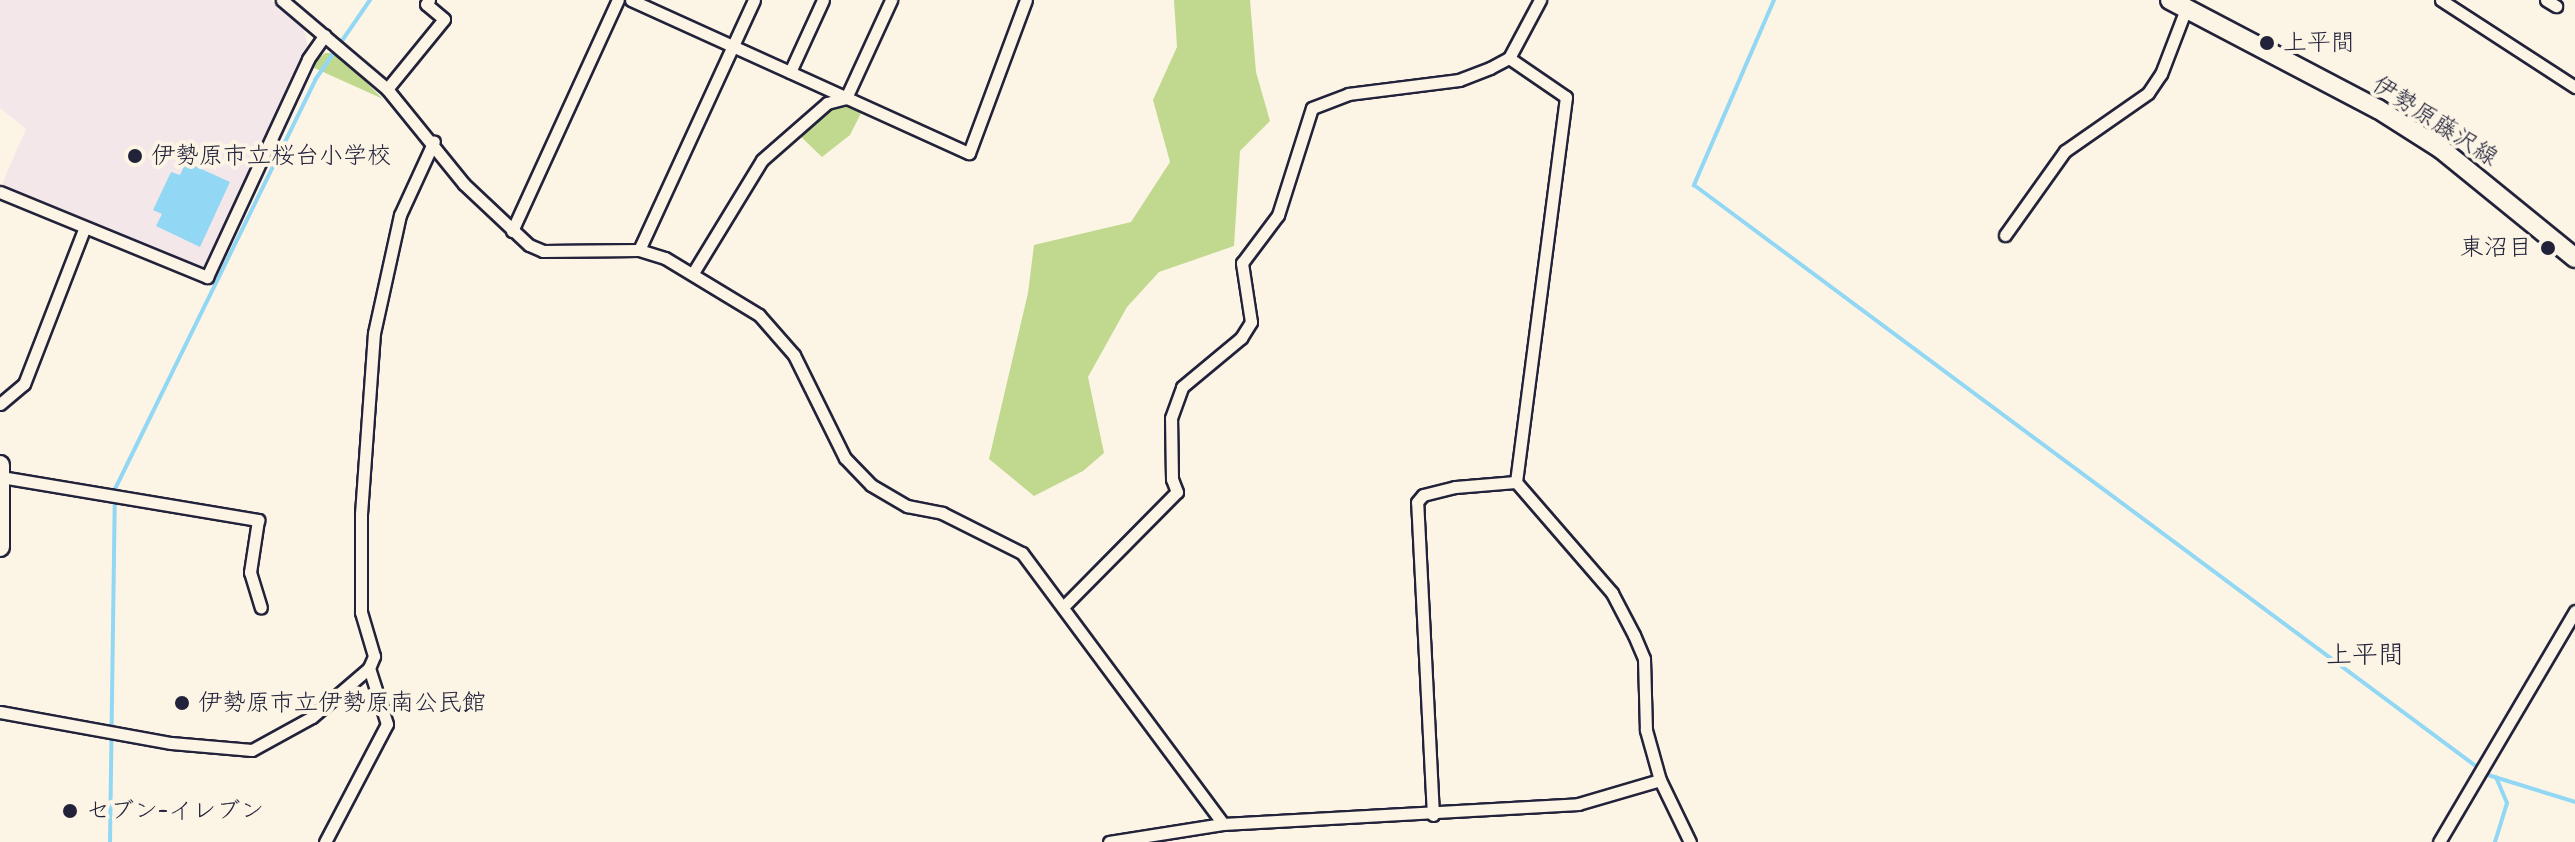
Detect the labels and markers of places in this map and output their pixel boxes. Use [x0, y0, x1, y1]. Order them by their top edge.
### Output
place label: 上平間 [2283, 29, 2355, 57]
marker: 上平間 [2258, 34, 2276, 52]
place label: 伊勢原市立桜台小学校 [151, 142, 391, 170]
marker: 伊勢原市立桜台小学校 [126, 147, 144, 165]
place label: 東沼目 [2460, 234, 2532, 262]
marker: 東沼目 [2539, 239, 2557, 257]
place label: 伊勢原市立伊勢原南公民館 [198, 689, 486, 717]
marker: 伊勢原市立伊勢原南公民館 [173, 694, 191, 712]
place label: セブン-イレブン [86, 797, 264, 825]
marker: セブン-イレブン [61, 802, 79, 820]

